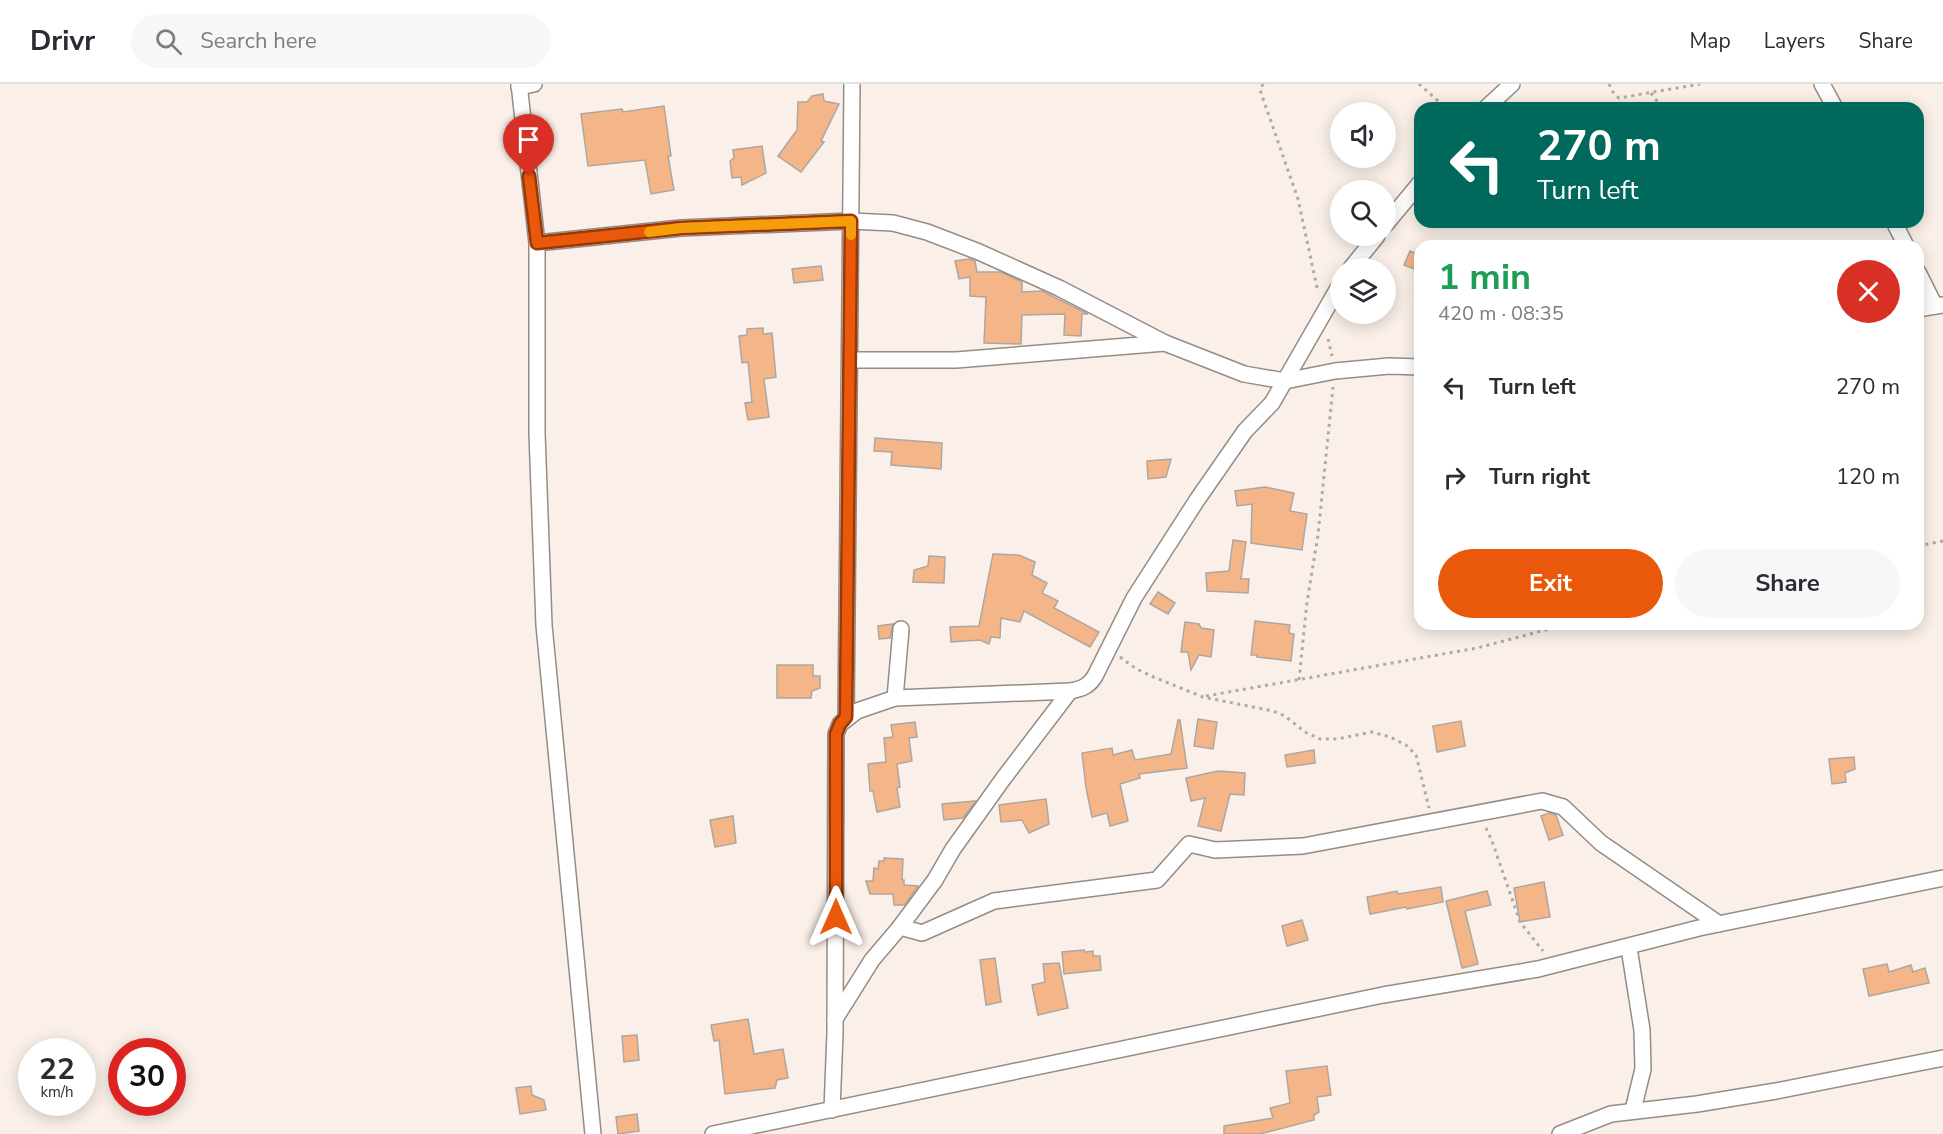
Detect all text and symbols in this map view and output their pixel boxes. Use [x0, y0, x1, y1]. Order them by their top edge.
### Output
search box [131, 14, 551, 68]
text: Drivr [30, 22, 95, 60]
icon: search [152, 25, 185, 58]
text: Search here [200, 26, 317, 56]
text: Map [1689, 27, 1731, 55]
text: Layers [1764, 27, 1825, 55]
text: Share [1858, 27, 1913, 55]
map controls [1330, 102, 1396, 324]
button: sound [1330, 102, 1396, 168]
pin [503, 114, 554, 176]
text: 270 m [1537, 118, 1661, 175]
icon: arrive [512, 123, 545, 156]
icon: left [1438, 126, 1516, 204]
text: Turn left [1537, 172, 1638, 209]
button: search [1330, 180, 1396, 246]
text: 1 min [1438, 253, 1531, 302]
button: layers [1330, 258, 1396, 324]
button: close [1837, 260, 1900, 323]
text: 420 m · 08:35 [1438, 300, 1564, 327]
icon: left [1438, 371, 1471, 404]
text: Turn left [1489, 372, 1576, 402]
text: 270 m [1836, 372, 1900, 402]
icon: right [1438, 461, 1471, 494]
text: Turn right [1489, 462, 1590, 492]
text: 120 m [1836, 462, 1900, 492]
button: Exit [1438, 549, 1663, 618]
button: Share [1675, 549, 1900, 618]
position arrow [804, 885, 868, 949]
speed limit sign: 30 [108, 1038, 186, 1116]
text: 22 [39, 1049, 75, 1090]
text: km/h [40, 1082, 74, 1102]

